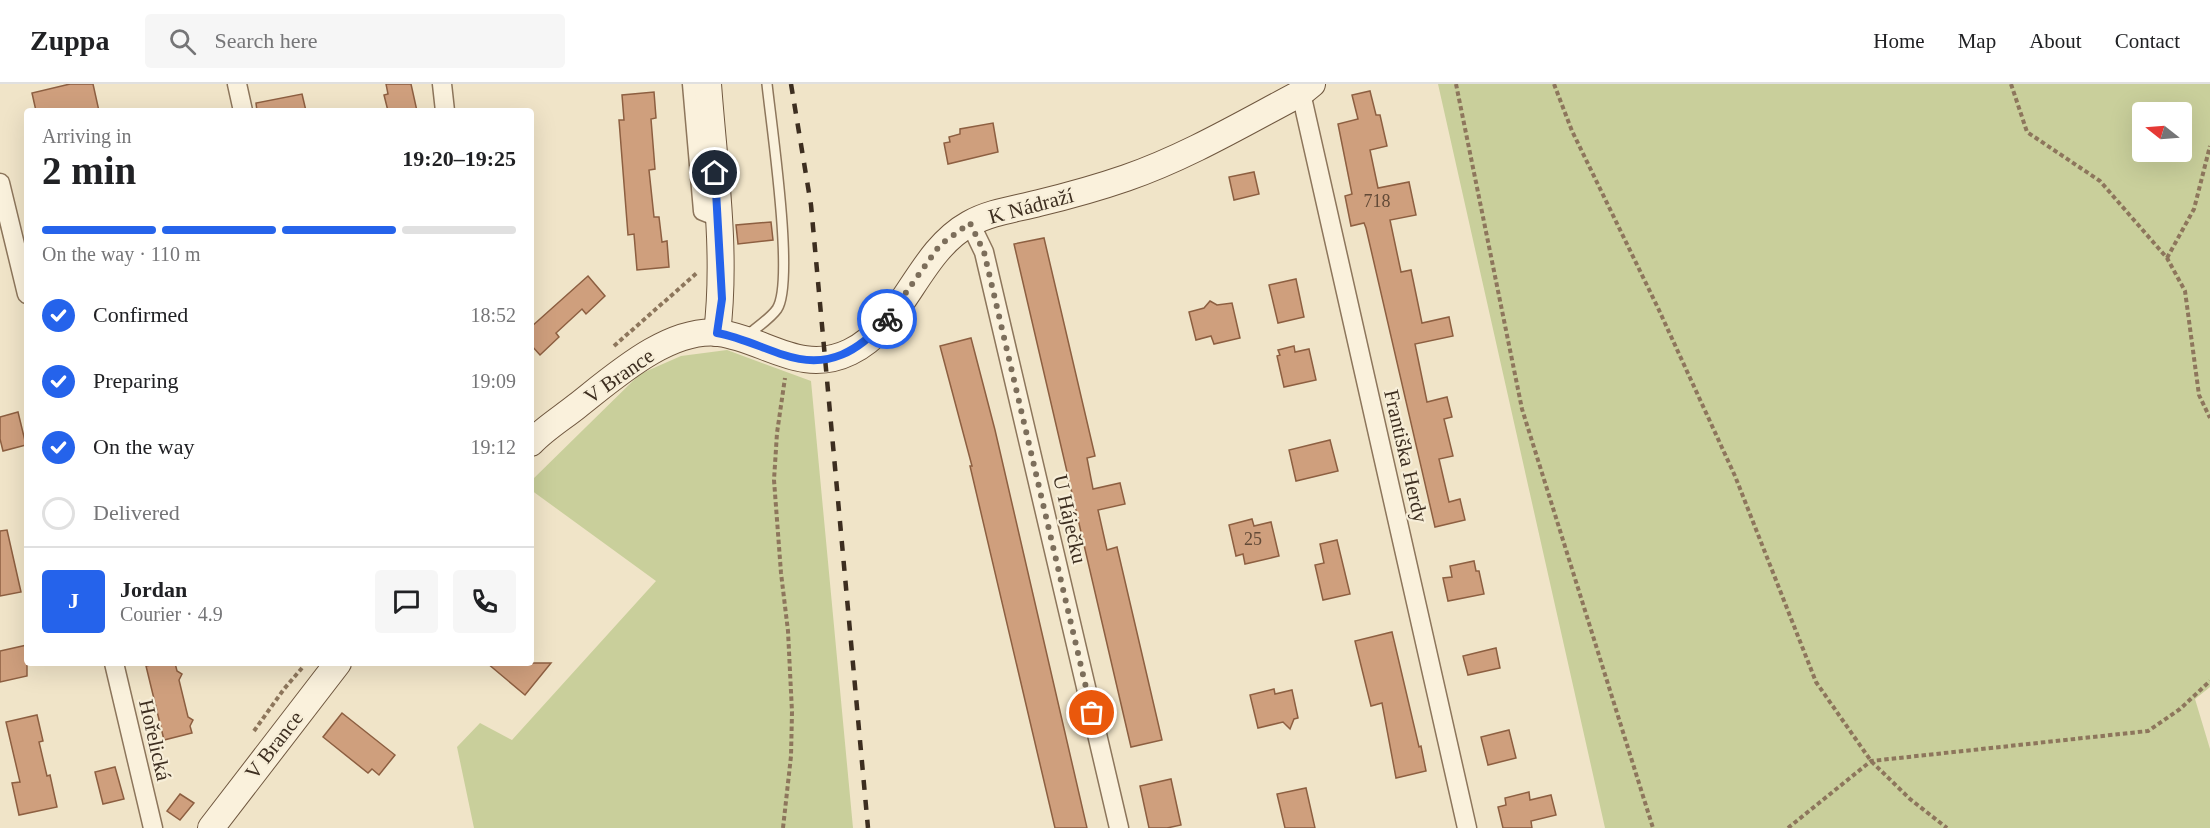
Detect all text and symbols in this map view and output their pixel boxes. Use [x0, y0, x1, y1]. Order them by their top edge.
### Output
search box [145, 14, 565, 68]
text: Zuppa [30, 25, 109, 56]
icon: search [166, 25, 199, 58]
text: Search here [214, 28, 318, 53]
text: Home [1873, 29, 1925, 53]
text: Map [1958, 29, 1996, 53]
text: About [2029, 29, 2082, 53]
text: Contact [2115, 29, 2180, 53]
north arrow [2132, 102, 2192, 162]
map controls [2132, 102, 2192, 162]
text: Arriving in [42, 125, 131, 147]
text: 19:20–19:25 [402, 146, 516, 171]
pin [689, 147, 740, 198]
text: 2 min [42, 149, 136, 192]
icon: home [698, 156, 731, 189]
street label: K Nádraží [986, 183, 1076, 229]
house number: 718 [1364, 191, 1391, 211]
text: On the way · 110 m [42, 243, 201, 265]
courier [857, 289, 917, 349]
icon: check [42, 299, 75, 332]
text: Confirmed [93, 302, 188, 327]
icon: bike [871, 303, 904, 336]
text: 18:52 [470, 304, 516, 326]
street label: V Brance [580, 343, 658, 409]
icon: check [42, 365, 75, 398]
text: Preparing [93, 368, 179, 393]
text: 19:09 [470, 370, 516, 392]
street label: Františka Herdy [1379, 387, 1433, 525]
icon: check [42, 431, 75, 464]
text: On the way [93, 434, 194, 459]
text: 19:12 [470, 436, 516, 458]
street label: U Háječku [1048, 472, 1092, 566]
text: Delivered [93, 500, 180, 525]
house number: 25 [1244, 529, 1262, 549]
button: chat [375, 570, 438, 633]
button: phone [453, 570, 516, 633]
text: Jordan [120, 577, 187, 602]
text: J [68, 588, 79, 613]
text: Courier · 4.9 [120, 603, 223, 625]
pin [1066, 687, 1117, 738]
icon: bag [1075, 696, 1108, 729]
street label: Hořelická [134, 697, 176, 784]
street label: V Brance [240, 706, 308, 784]

